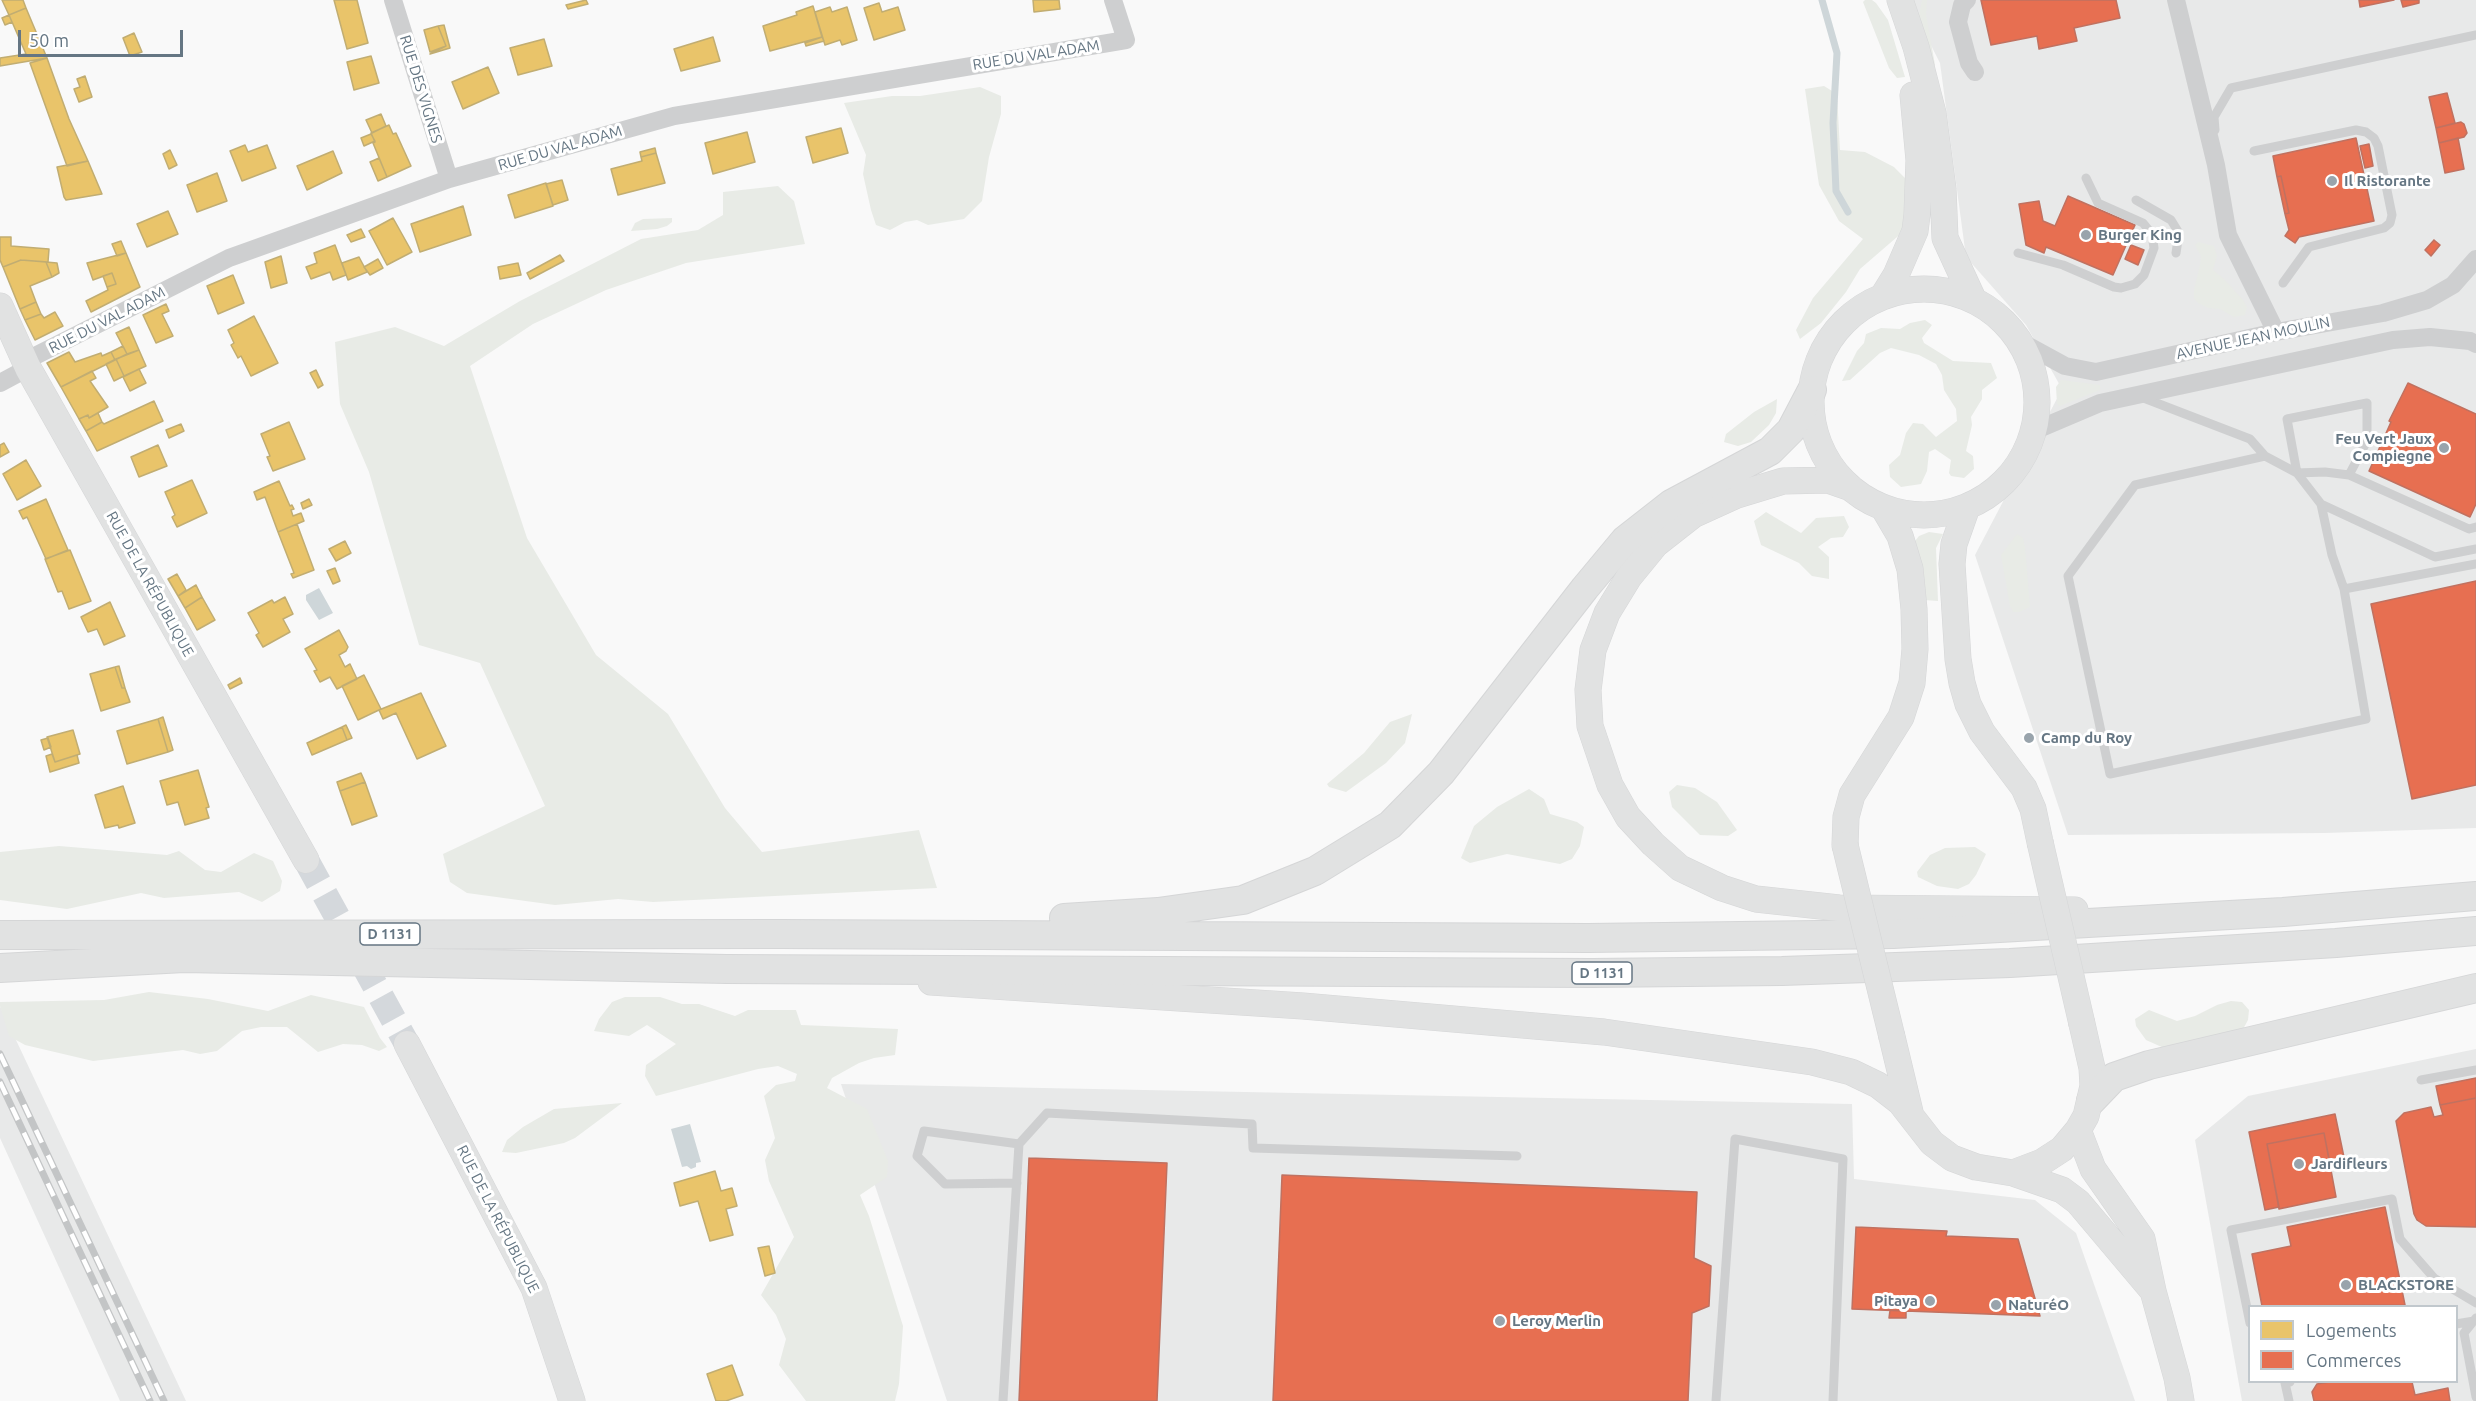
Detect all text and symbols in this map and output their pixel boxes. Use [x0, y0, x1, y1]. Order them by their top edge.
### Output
scale bar [21, 18, 186, 56]
text: 50 m [29, 30, 69, 50]
street label: RUE DES VIGNES [396, 33, 446, 145]
street label: RUE DU VAL ADAM [971, 36, 1101, 74]
street label: RUE DU VAL ADAM [496, 122, 624, 174]
place label: Il Ristorante [2344, 172, 2431, 190]
marker: Il Ristorante [2325, 174, 2339, 188]
place label: Burger King [2098, 226, 2182, 244]
marker: Burger King [2079, 228, 2093, 242]
street label: RUE DU VAL ADAM [46, 283, 168, 357]
street label: AVENUE JEAN MOULIN [2174, 313, 2332, 363]
place label: Feu Vert Jaux Compiegne [2335, 430, 2432, 465]
marker: Feu Vert Jaux Compiegne [2437, 441, 2451, 455]
street label: RUE DE LA RÉPUBLIQUE [103, 508, 197, 660]
place label: Camp du Roy [2041, 729, 2132, 747]
marker: Camp du Roy [2022, 731, 2036, 745]
road number: D 1131 [360, 923, 420, 945]
road number: D 1131 [1572, 962, 1632, 984]
street label: RUE DE LA RÉPUBLIQUE [453, 1142, 543, 1296]
place label: Jardifleurs [2311, 1155, 2388, 1173]
marker: Jardifleurs [2292, 1157, 2306, 1171]
place label: BLACKSTORE [2358, 1276, 2454, 1294]
marker: BLACKSTORE [2339, 1278, 2353, 1292]
place label: Pitaya [1874, 1292, 1918, 1310]
marker: Pitaya [1923, 1294, 1937, 1308]
place label: NaturéO [2008, 1296, 2069, 1314]
marker: NaturéO [1989, 1298, 2003, 1312]
legend [2248, 1305, 2458, 1383]
place label: Leroy Merlin [1512, 1312, 1601, 1330]
marker: Leroy Merlin [1493, 1314, 1507, 1328]
text: Logements [2306, 1320, 2397, 1340]
text: Commerces [2306, 1350, 2401, 1370]

